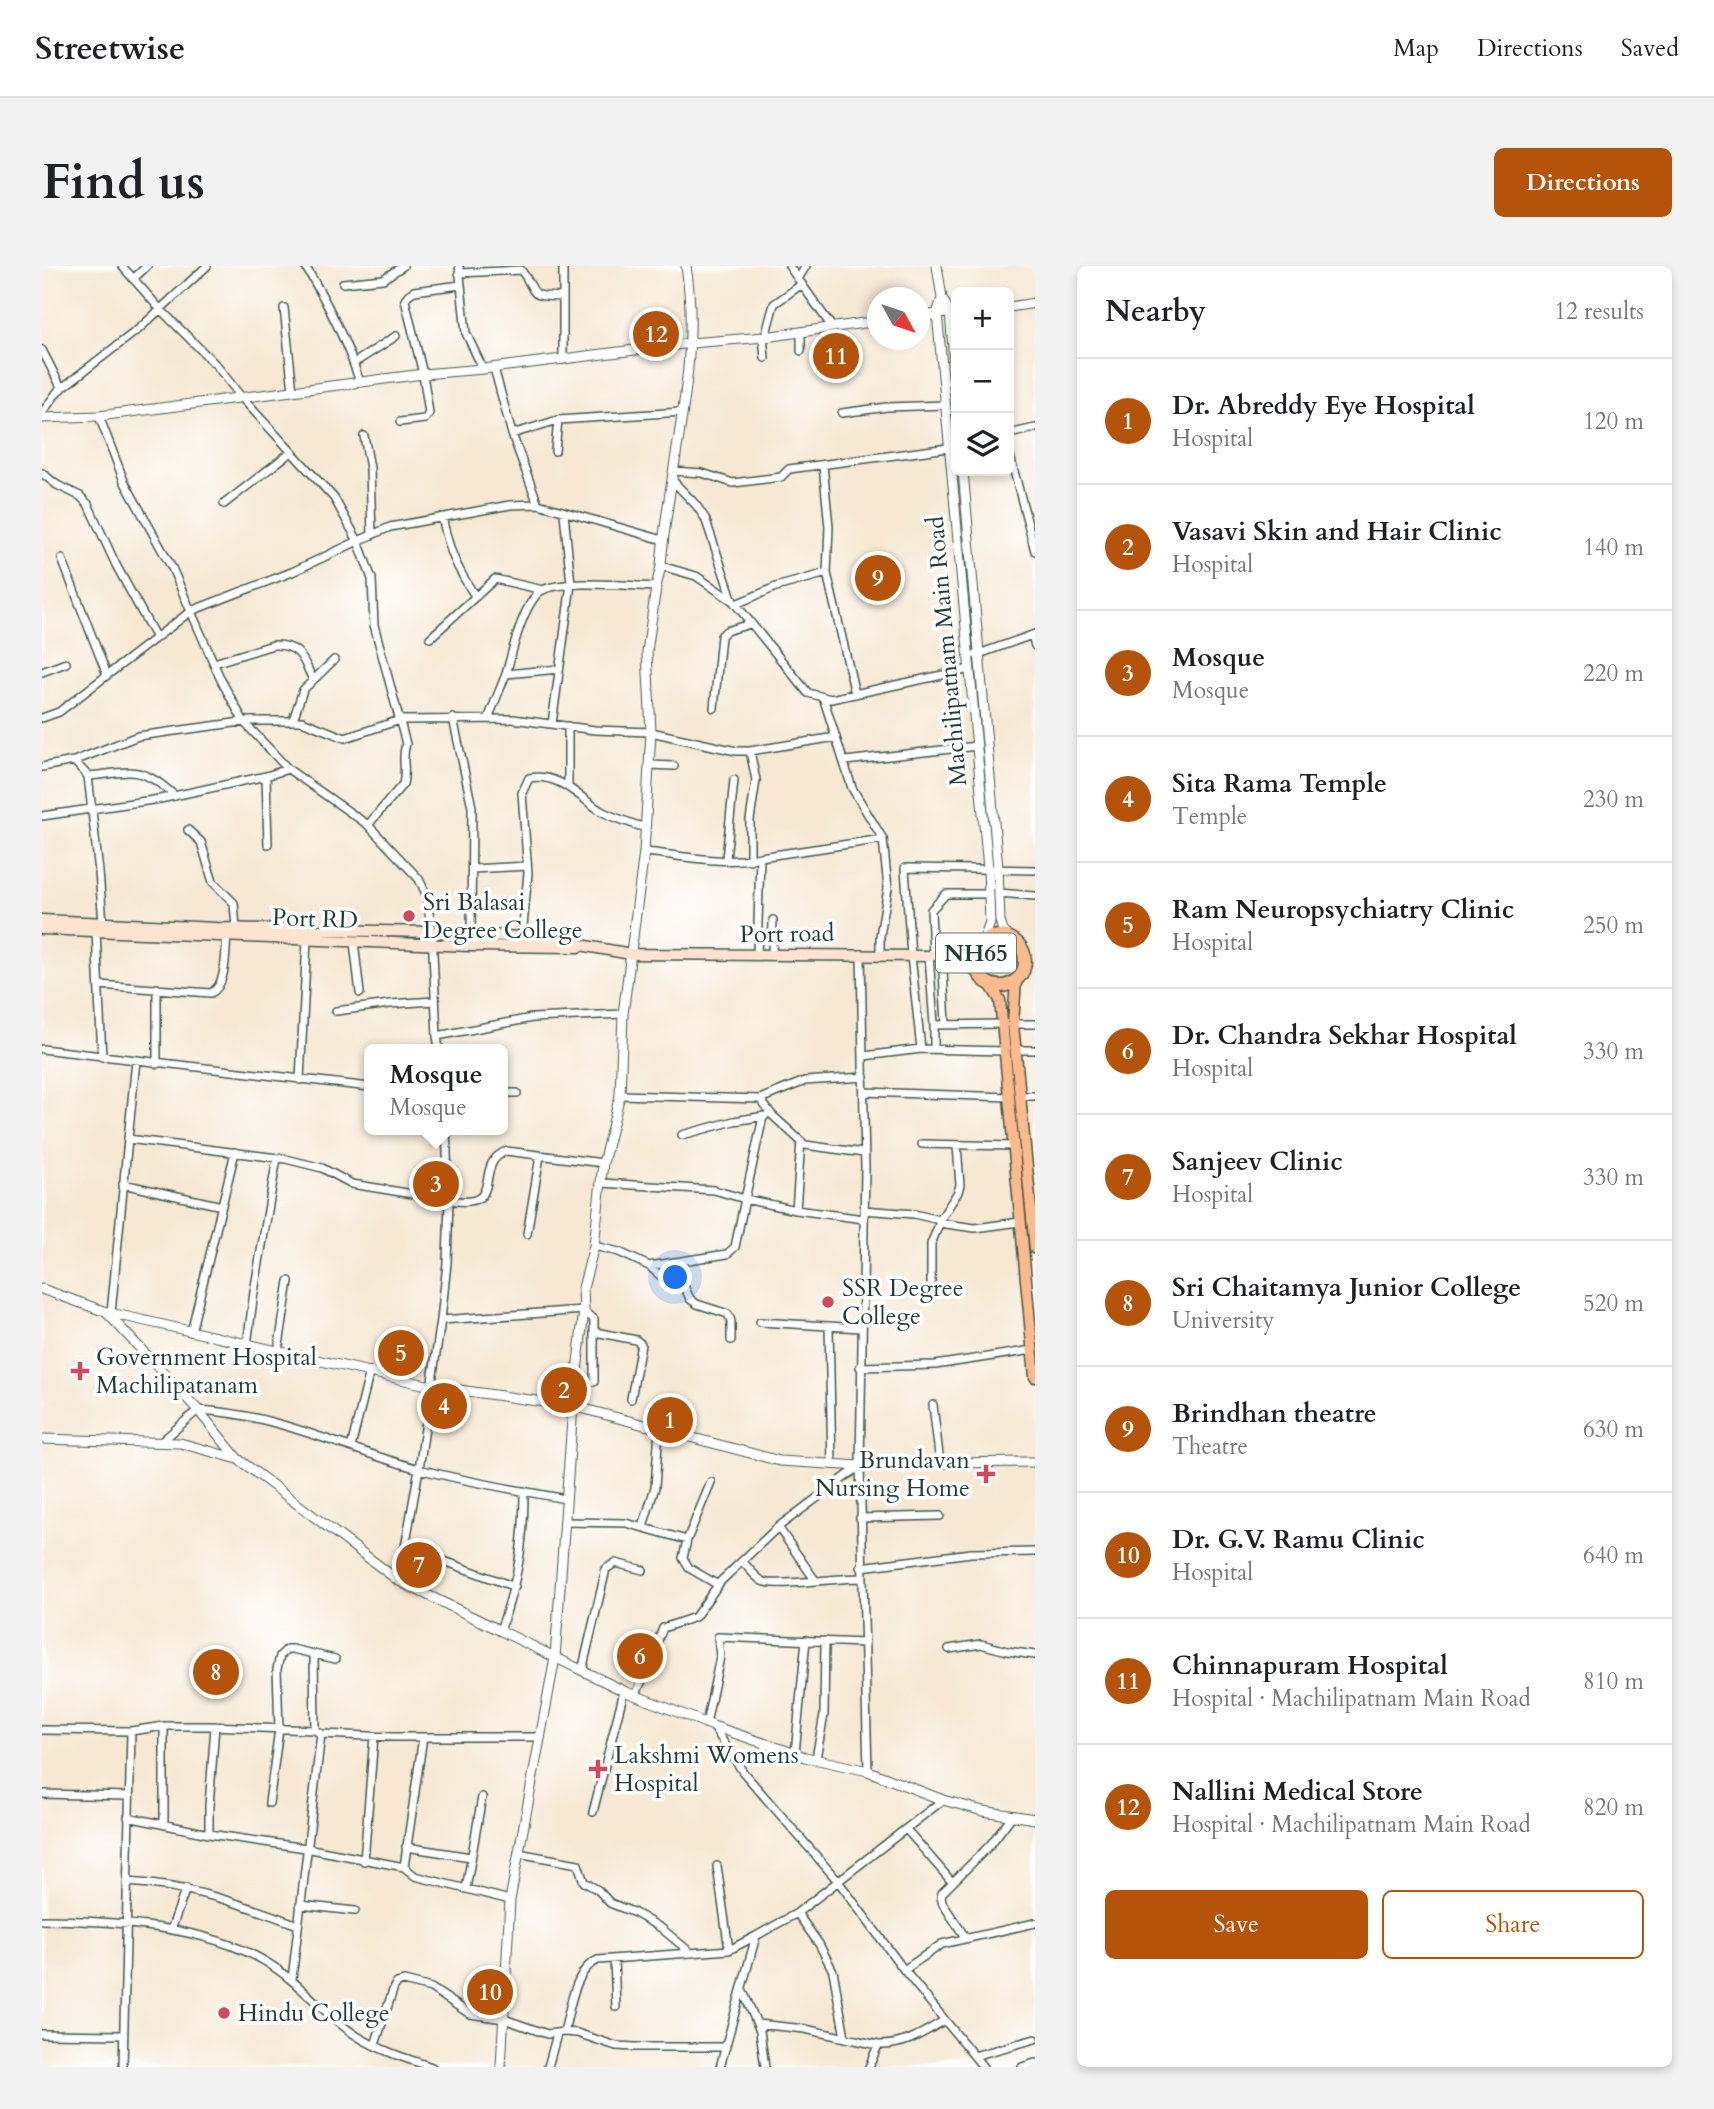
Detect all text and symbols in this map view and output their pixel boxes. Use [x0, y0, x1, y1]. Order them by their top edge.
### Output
text: Streetwise [35, 26, 185, 71]
text: Map [1393, 32, 1439, 65]
text: Directions [1477, 32, 1583, 65]
text: Saved [1621, 32, 1679, 65]
button: Directions [1494, 148, 1672, 217]
text: Find us [42, 149, 205, 216]
north arrow [867, 287, 930, 350]
map controls [951, 287, 1014, 476]
button: + [951, 287, 1014, 350]
text: Nearby [1105, 291, 1206, 332]
text: 12 results [1554, 296, 1644, 327]
pin: 12 [633, 308, 679, 360]
pin: 11 [813, 330, 859, 382]
button: − [951, 350, 1014, 413]
text: Dr. Abreddy Eye Hospital [1172, 388, 1475, 423]
text: 1 [1122, 406, 1134, 437]
text: 120 m [1583, 406, 1644, 437]
button: layers [951, 413, 1014, 476]
text: Hospital [1172, 423, 1253, 454]
street label: Machilipatnam Main Road [919, 514, 975, 787]
text: Vasavi Skin and Hair Clinic [1172, 514, 1502, 549]
text: 2 [1122, 532, 1134, 563]
text: 140 m [1583, 532, 1644, 563]
text: Hospital [1172, 549, 1253, 580]
pin: 9 [855, 552, 901, 604]
text: Mosque [1172, 640, 1265, 675]
text: 3 [1122, 658, 1134, 689]
text: 220 m [1583, 658, 1644, 689]
text: Mosque [1172, 675, 1249, 706]
text: Sita Rama Temple [1172, 766, 1387, 801]
text: 4 [1122, 784, 1134, 815]
text: 230 m [1583, 784, 1644, 815]
text: Temple [1172, 801, 1247, 832]
place label: Sri Balasai Degree College [423, 886, 583, 947]
text: Ram Neuropsychiatry Clinic [1172, 892, 1514, 927]
street label: Port RD [271, 901, 359, 937]
marker: Sri Balasai Degree College [401, 908, 417, 924]
text: 5 [1122, 910, 1134, 941]
text: 250 m [1583, 910, 1644, 941]
street label: Port road [739, 917, 835, 951]
text: Hospital [1172, 927, 1253, 958]
road number: NH65 [936, 933, 1016, 972]
text: Dr. Chandra Sekhar Hospital [1172, 1018, 1517, 1053]
text: 6 [1122, 1036, 1134, 1067]
text: 330 m [1583, 1036, 1644, 1067]
popup [364, 1044, 508, 1135]
text: Hospital [1172, 1053, 1253, 1084]
text: Mosque [389, 1057, 483, 1092]
text: Mosque [389, 1092, 467, 1123]
text: Sanjeev Clinic [1172, 1144, 1343, 1179]
pin: 3 [413, 1158, 459, 1210]
text: 7 [1122, 1162, 1134, 1193]
text: 330 m [1583, 1162, 1644, 1193]
text: Hospital [1172, 1179, 1253, 1210]
your location [658, 1260, 692, 1294]
text: Sri Chaitamya Junior College [1172, 1270, 1521, 1305]
place label: SSR Degree College [842, 1272, 964, 1333]
text: 8 [1122, 1288, 1134, 1319]
text: 520 m [1583, 1288, 1644, 1319]
marker: SSR Degree College [820, 1294, 836, 1310]
text: University [1172, 1305, 1274, 1336]
pin: 5 [378, 1327, 424, 1379]
place label: Government Hospital Machilipatanam [96, 1341, 317, 1402]
marker: Government Hospital Machilipatanam [70, 1361, 90, 1381]
pin: 2 [541, 1364, 587, 1416]
pin: 4 [421, 1380, 467, 1432]
pin: 1 [647, 1394, 693, 1446]
text: Brindhan theatre [1172, 1396, 1377, 1431]
text: 9 [1122, 1414, 1134, 1445]
text: 630 m [1583, 1414, 1644, 1445]
text: Theatre [1172, 1431, 1248, 1462]
place label: Brundavan Nursing Home [815, 1444, 970, 1505]
marker: Brundavan Nursing Home [976, 1464, 996, 1484]
text: Dr. G.V. Ramu Clinic [1172, 1522, 1425, 1557]
pin: 7 [396, 1539, 442, 1591]
text: 10 [1116, 1540, 1140, 1571]
text: 640 m [1583, 1540, 1644, 1571]
text: Hospital [1172, 1557, 1253, 1588]
pin: 6 [617, 1630, 663, 1682]
pin: 8 [193, 1646, 239, 1698]
text: Chinnapuram Hospital [1172, 1648, 1448, 1683]
text: 11 [1116, 1666, 1140, 1697]
text: 810 m [1583, 1666, 1644, 1697]
text: Hospital · Machilipatnam Main Road [1172, 1683, 1531, 1714]
place label: Lakshmi Womens Hospital [614, 1739, 799, 1800]
marker: Lakshmi Womens Hospital [588, 1759, 608, 1779]
text: Nallini Medical Store [1172, 1774, 1423, 1809]
text: 12 [1116, 1792, 1140, 1823]
text: 820 m [1583, 1792, 1644, 1823]
text: Hospital · Machilipatnam Main Road [1172, 1809, 1531, 1840]
button: Save [1105, 1890, 1368, 1959]
button: Share [1382, 1890, 1644, 1959]
pin: 10 [467, 1966, 513, 2018]
place label: Hindu College [238, 1997, 390, 2030]
marker: Hindu College [216, 2005, 232, 2021]

